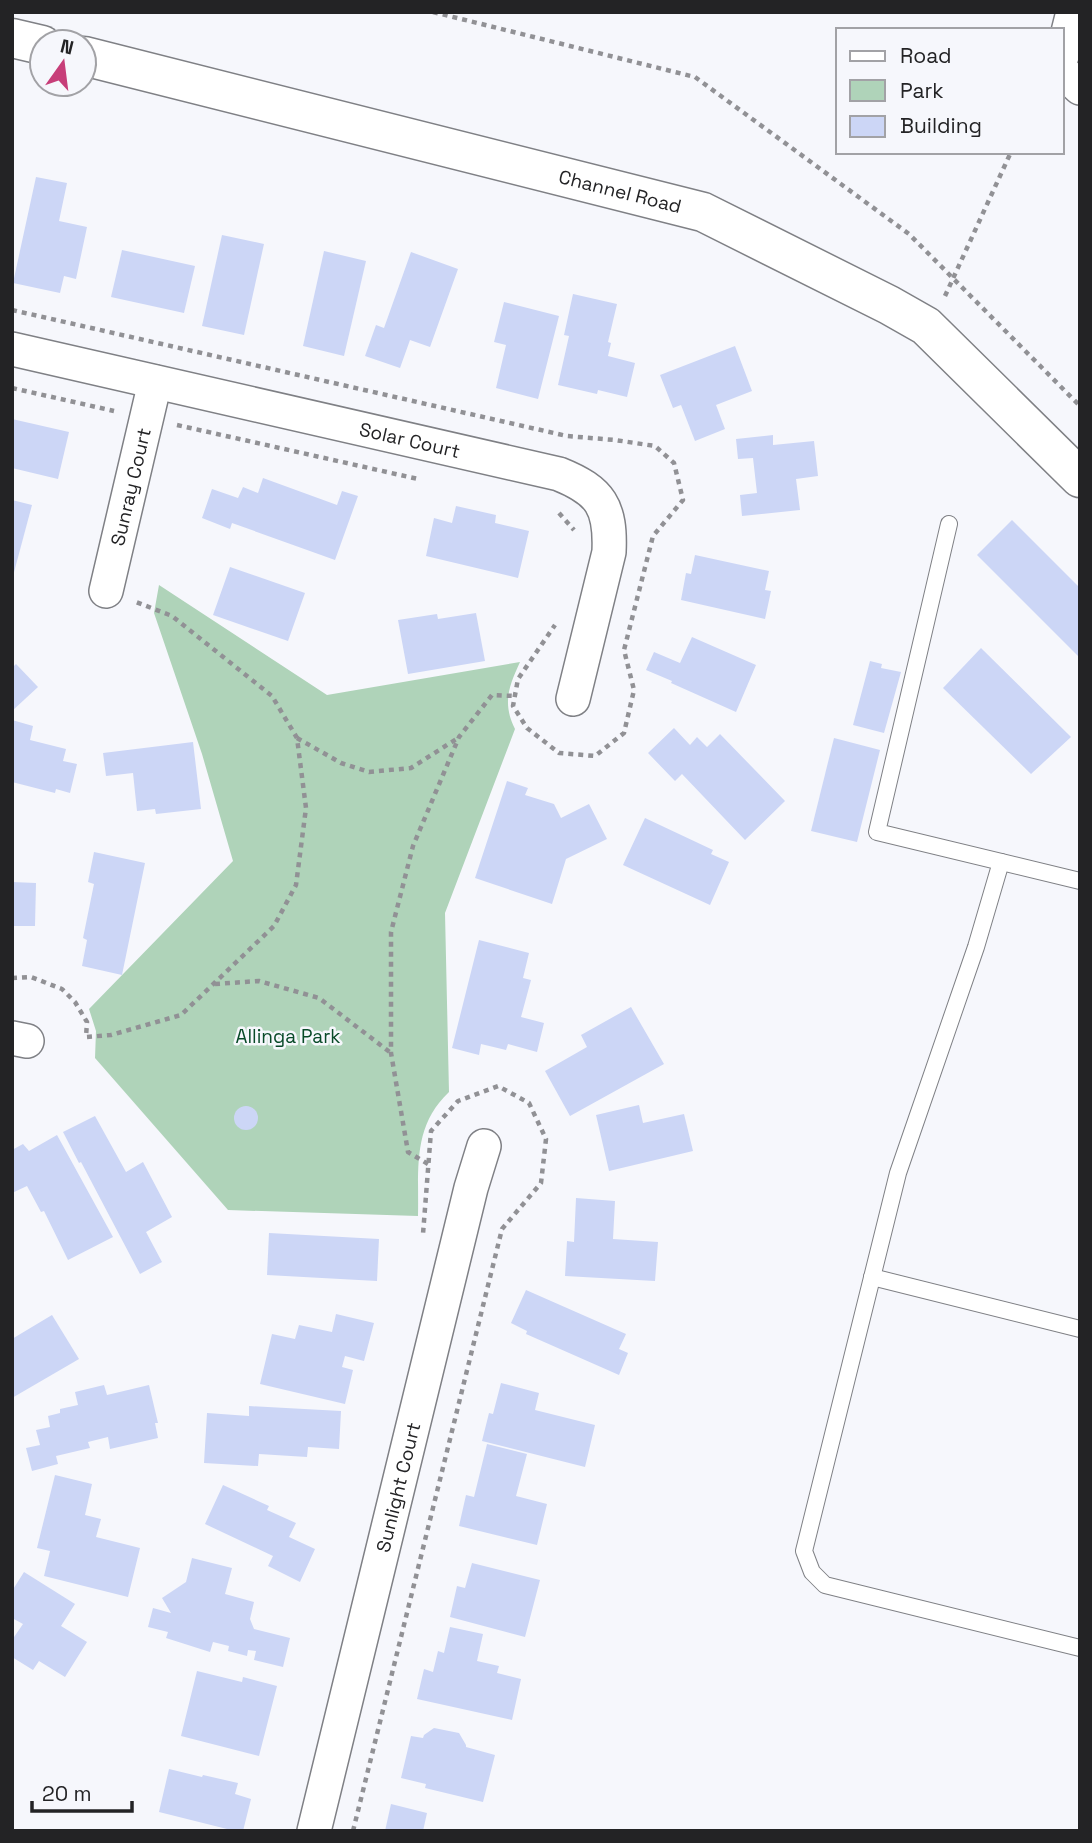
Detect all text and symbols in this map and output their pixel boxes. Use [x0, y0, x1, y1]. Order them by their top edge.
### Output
north arrow [28, 28, 98, 98]
legend [836, 28, 1064, 154]
text: N [58, 33, 76, 61]
text: Road [900, 42, 952, 69]
text: Park [900, 77, 944, 104]
text: Building [900, 112, 982, 139]
street label: Channel Road [556, 164, 684, 219]
street label: Solar Court [357, 416, 463, 464]
street label: Sunray Court [104, 425, 156, 548]
park label: Allinga Park [235, 1024, 341, 1049]
street label: Sunlight Court [370, 1420, 426, 1555]
scale bar [32, 1770, 131, 1814]
text: 20 m [42, 1780, 92, 1807]

